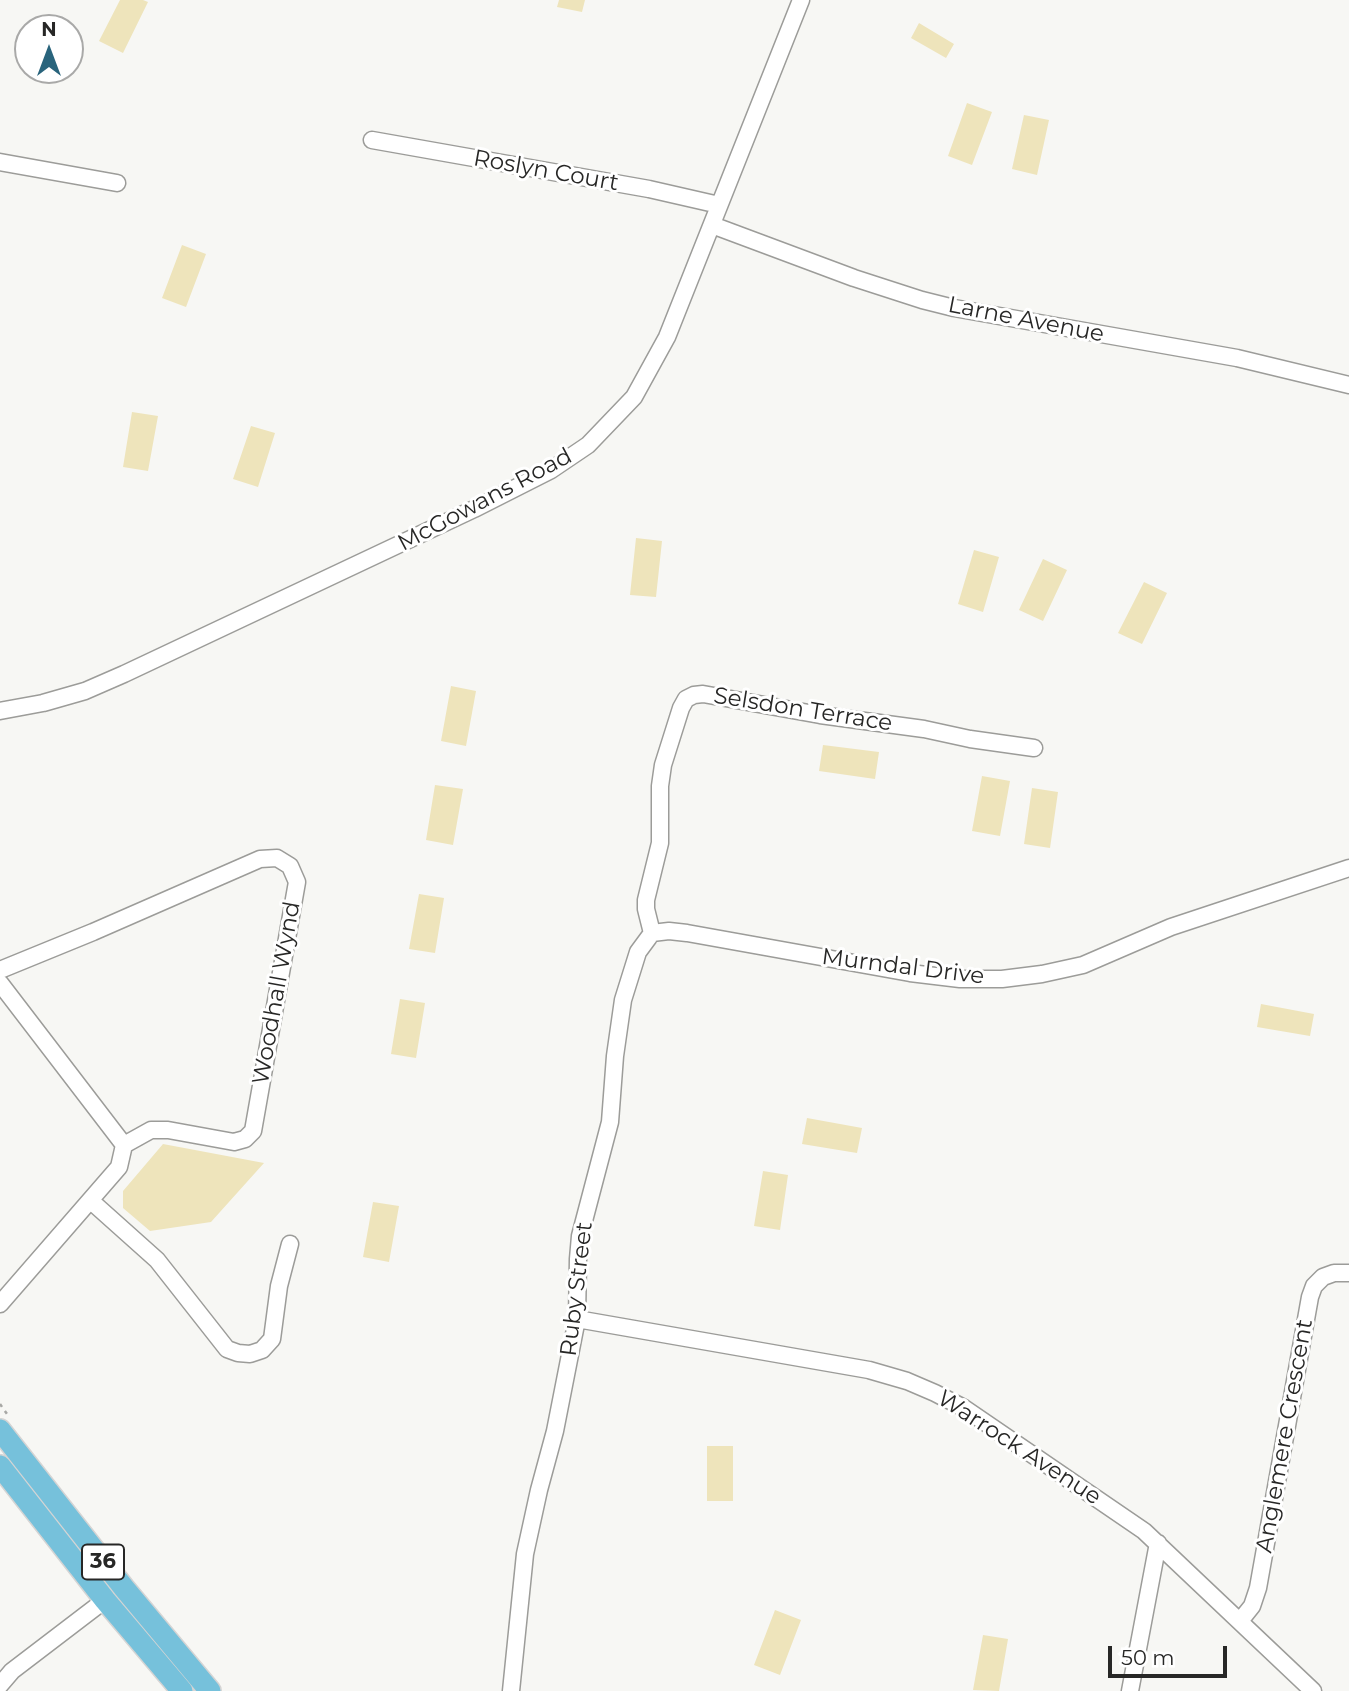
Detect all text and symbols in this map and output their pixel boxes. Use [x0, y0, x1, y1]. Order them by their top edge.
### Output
north arrow [14, 14, 84, 84]
text: N [41, 18, 57, 41]
street label: Roslyn Court [471, 145, 621, 197]
street label: Larne Avenue [946, 291, 1106, 349]
street label: McGowans Road [393, 443, 577, 557]
street label: Selsdon Terrace [712, 682, 894, 738]
street label: Woodhall Wynd [247, 899, 307, 1087]
street label: Murndal Drive [820, 943, 986, 991]
street label: Ruby Street [555, 1220, 599, 1358]
street label: Anglemere Crescent [1251, 1317, 1319, 1555]
street label: Warrock Avenue [932, 1385, 1106, 1511]
road number: 36 [82, 1544, 124, 1580]
scale bar [1111, 1632, 1230, 1676]
text: 50 m [1121, 1645, 1175, 1670]

